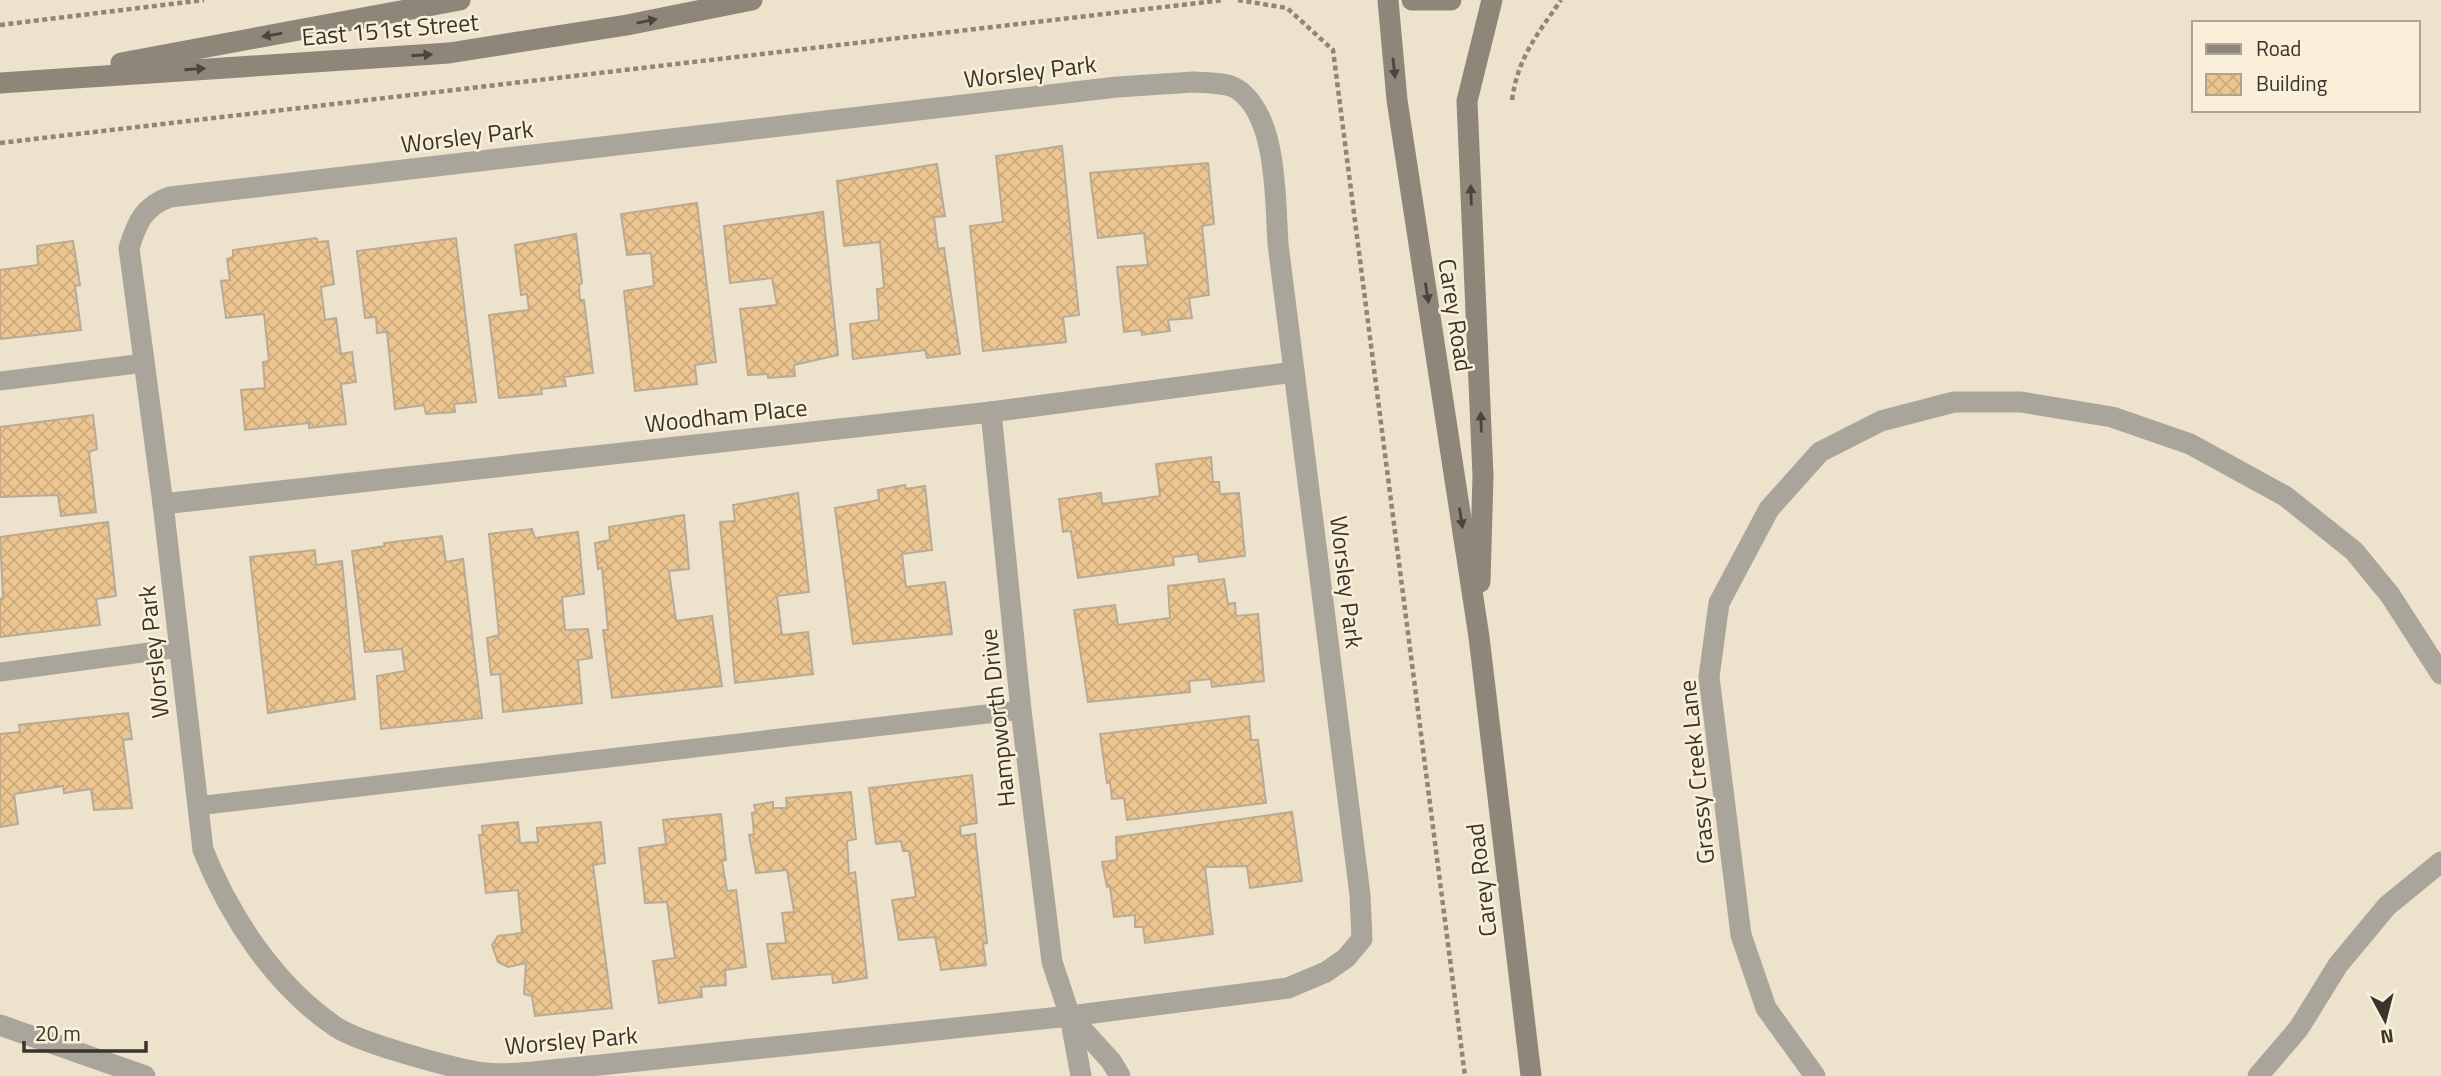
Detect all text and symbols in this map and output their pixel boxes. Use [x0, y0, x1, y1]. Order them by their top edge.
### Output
street label: East 151st Street [300, 3, 480, 55]
one-way arrow [636, 16, 658, 27]
legend [2192, 21, 2420, 112]
one-way arrow [261, 29, 283, 40]
text: Road [2256, 32, 2301, 64]
street label: Worsley Park [962, 45, 1099, 97]
one-way arrow [411, 49, 433, 60]
one-way arrow [1389, 57, 1400, 79]
one-way arrow [184, 64, 206, 75]
text: Building [2256, 67, 2328, 99]
street label: Worsley Park [399, 110, 536, 162]
one-way arrow [1466, 183, 1477, 205]
street label: Carey Road [1429, 256, 1483, 374]
one-way arrow [1421, 282, 1432, 304]
street label: Woodham Place [643, 389, 809, 441]
one-way arrow [1476, 411, 1487, 433]
one-way arrow [1455, 507, 1466, 529]
street label: Worsley Park [1321, 514, 1373, 651]
street label: Worsley Park [128, 583, 178, 720]
street label: Hampworth Drive [970, 627, 1024, 809]
street label: Grassy Creek Lane [1668, 678, 1724, 866]
street label: Carey Road [1456, 821, 1506, 939]
north arrow [2350, 985, 2420, 1055]
scale bar [24, 1010, 147, 1054]
street label: Worsley Park [503, 1016, 639, 1064]
text: 20 m [35, 1017, 81, 1049]
text: N [2379, 1022, 2395, 1053]

